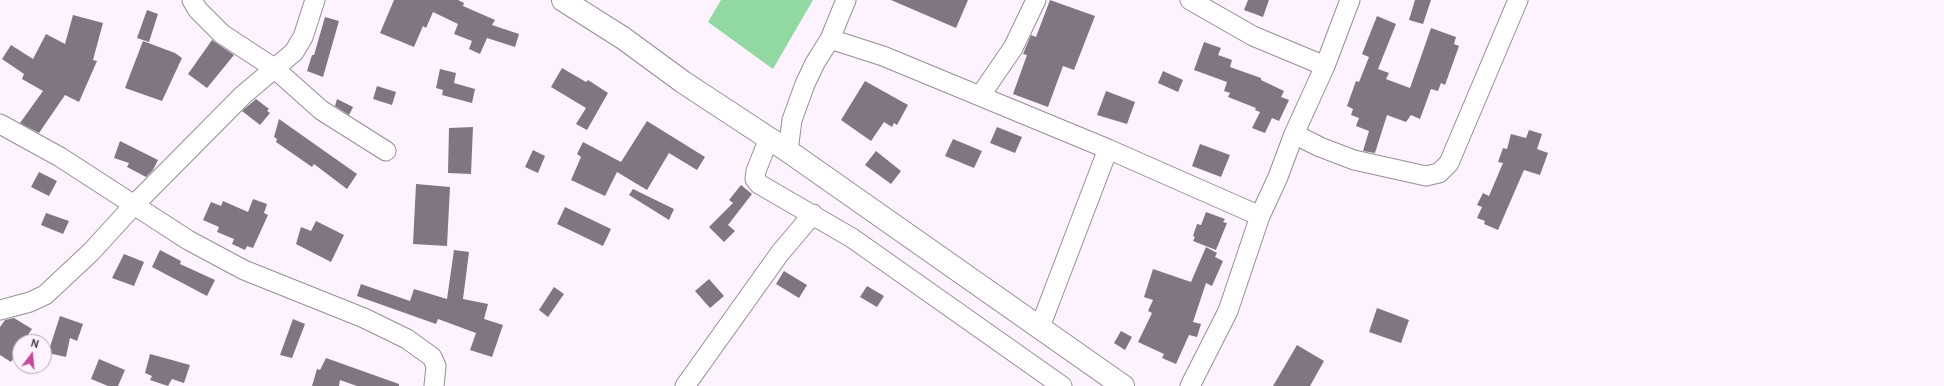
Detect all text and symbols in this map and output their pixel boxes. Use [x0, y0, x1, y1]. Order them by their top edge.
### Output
north arrow [12, 334, 52, 374]
text: N [29, 336, 41, 351]

